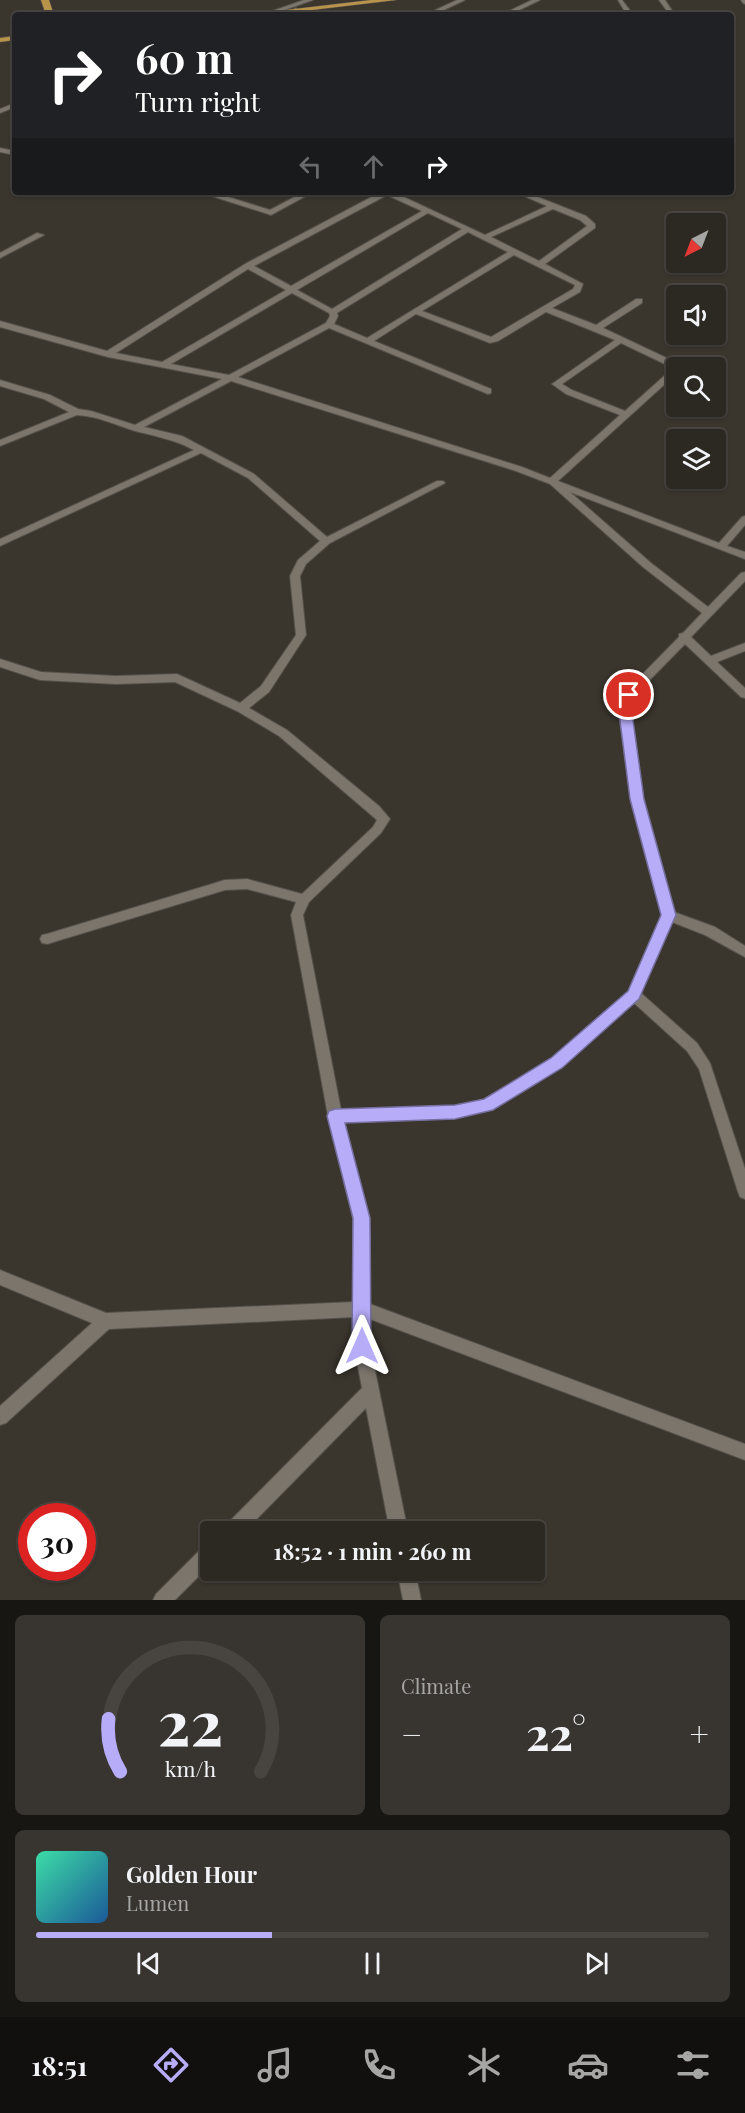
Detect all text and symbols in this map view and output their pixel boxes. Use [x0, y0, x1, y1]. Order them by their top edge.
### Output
text: 60 m [135, 29, 233, 85]
icon: right [36, 36, 114, 114]
text: Turn right [135, 83, 260, 119]
icon: left [294, 150, 327, 183]
icon: ahead [357, 150, 390, 183]
icon: right [420, 150, 453, 183]
north arrow [666, 213, 726, 273]
map controls [666, 213, 726, 489]
button: sound [666, 285, 726, 345]
button: search [666, 357, 726, 417]
button: layers [666, 429, 726, 489]
pin [603, 669, 654, 720]
icon: arrive [612, 678, 645, 711]
position arrow [330, 1314, 394, 1378]
speed limit sign: 30 [18, 1503, 96, 1581]
text: 18:52 · 1 min · 260 m [273, 1536, 472, 1566]
text: Climate [401, 1672, 471, 1699]
text: 22 [157, 1678, 223, 1762]
text: 22° [526, 1702, 586, 1762]
text: − [401, 1711, 422, 1755]
text: + [690, 1711, 709, 1755]
text: km/h [164, 1754, 216, 1782]
text: Golden Hour [126, 1859, 257, 1889]
text: Lumen [126, 1889, 189, 1916]
icon: previous [132, 1947, 165, 1980]
icon: pause [356, 1947, 389, 1980]
icon: next [580, 1947, 613, 1980]
icon: directions [150, 2044, 192, 2086]
icon: music [254, 2044, 296, 2086]
icon: phone [358, 2044, 400, 2086]
icon: climate [463, 2044, 505, 2086]
icon: car [567, 2044, 609, 2086]
icon: filters [672, 2044, 714, 2086]
text: 18:51 [31, 2047, 87, 2083]

